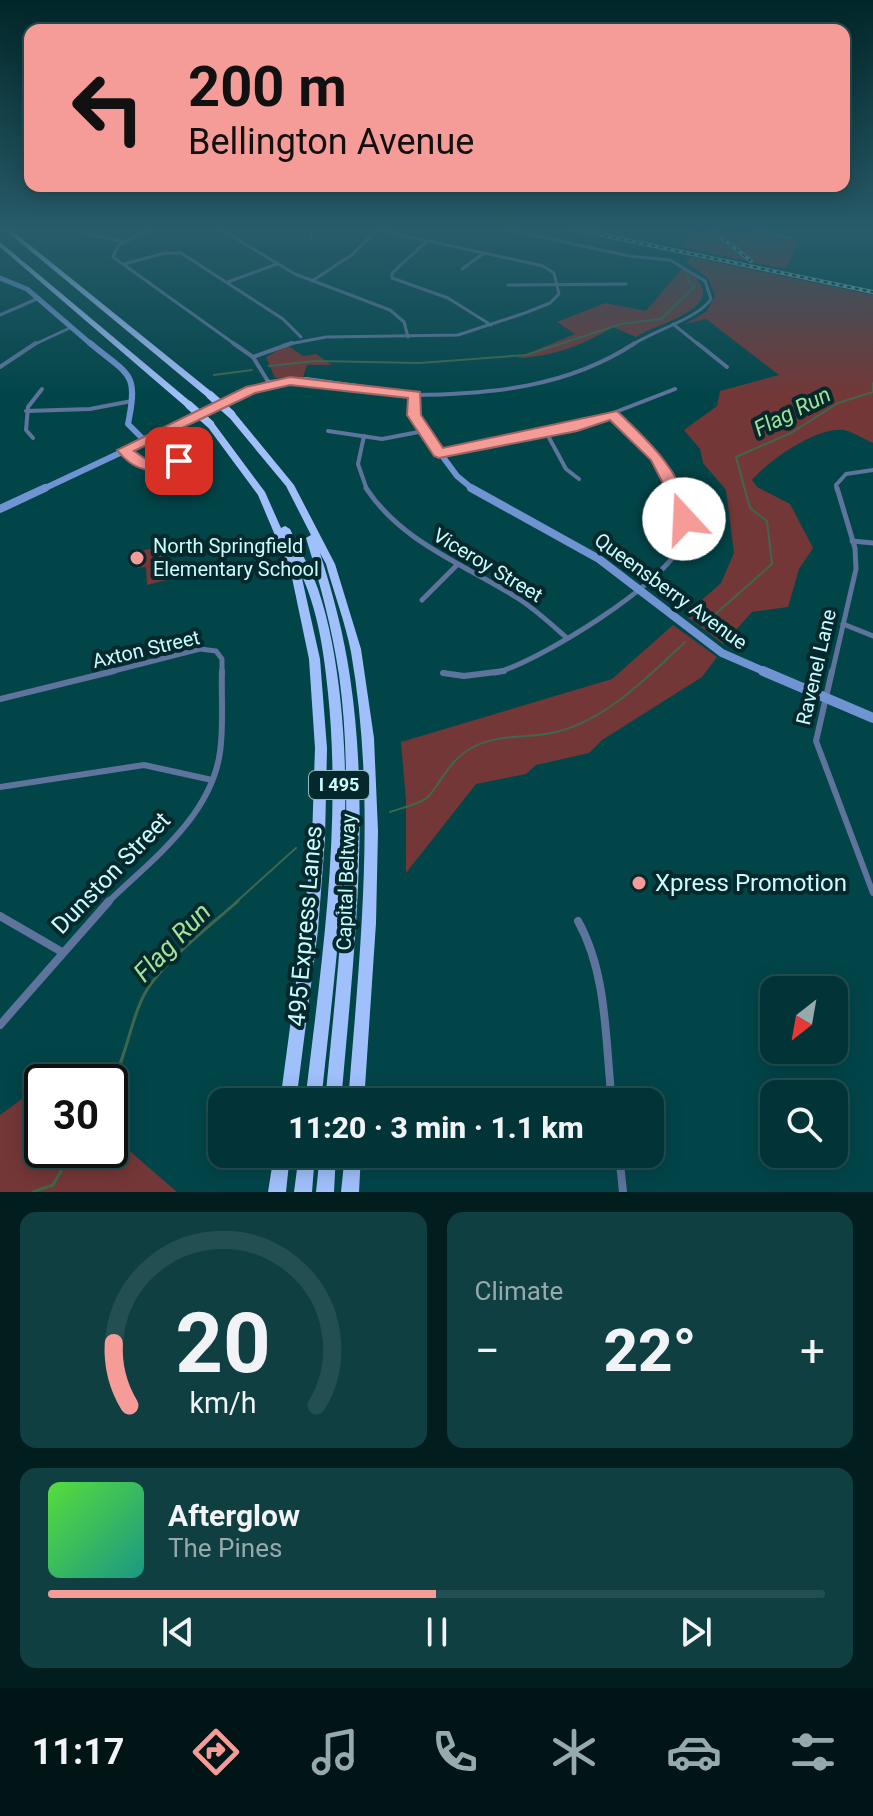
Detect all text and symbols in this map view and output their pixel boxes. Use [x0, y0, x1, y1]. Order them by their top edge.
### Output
text: 200 m [188, 54, 347, 120]
icon: left [56, 56, 160, 160]
text: Bellington Avenue [188, 121, 474, 163]
water label: Flag Run [750, 382, 835, 441]
pin [145, 427, 213, 495]
icon: arrive [157, 439, 201, 483]
position arrow [642, 477, 726, 561]
street label: Viceroy Street [429, 523, 547, 607]
street label: Queensberry Avenue [590, 528, 752, 654]
place label: North Springfield Elementary School [153, 534, 319, 581]
marker: North Springfield Elementary School [128, 549, 146, 567]
street label: Ravenel Lane [791, 607, 841, 727]
street label: Axton Street [90, 625, 202, 673]
road number: I 495 [309, 771, 369, 799]
street label: Dunston Street [46, 806, 176, 940]
street label: Capital Beltway [332, 813, 360, 951]
street label: 495 Express Lanes [282, 825, 328, 1027]
place label: Xpress Promotion [655, 869, 847, 897]
marker: Xpress Promotion [630, 874, 648, 892]
water label: Flag Run [127, 896, 217, 988]
north arrow [760, 976, 848, 1064]
map controls [760, 976, 848, 1168]
speed limit sign: 30 [24, 1064, 128, 1168]
button: search [760, 1080, 848, 1168]
text: 11:20 · 3 min · 1.1 km [288, 1110, 584, 1145]
text: Climate [475, 1276, 563, 1306]
text: 20 [176, 1295, 271, 1392]
text: 22° [603, 1315, 696, 1386]
text: − [475, 1325, 500, 1377]
text: + [800, 1325, 825, 1377]
text: km/h [190, 1386, 257, 1420]
text: Afterglow [168, 1498, 300, 1533]
text: The Pines [168, 1533, 282, 1563]
icon: previous [156, 1610, 200, 1654]
icon: pause [415, 1610, 459, 1654]
icon: next [674, 1610, 718, 1654]
icon: directions [188, 1724, 244, 1780]
icon: music [307, 1724, 363, 1780]
icon: phone [427, 1724, 483, 1780]
icon: climate [546, 1724, 602, 1780]
icon: car [666, 1724, 722, 1780]
icon: filters [785, 1724, 841, 1780]
text: 11:17 [32, 1731, 124, 1773]

